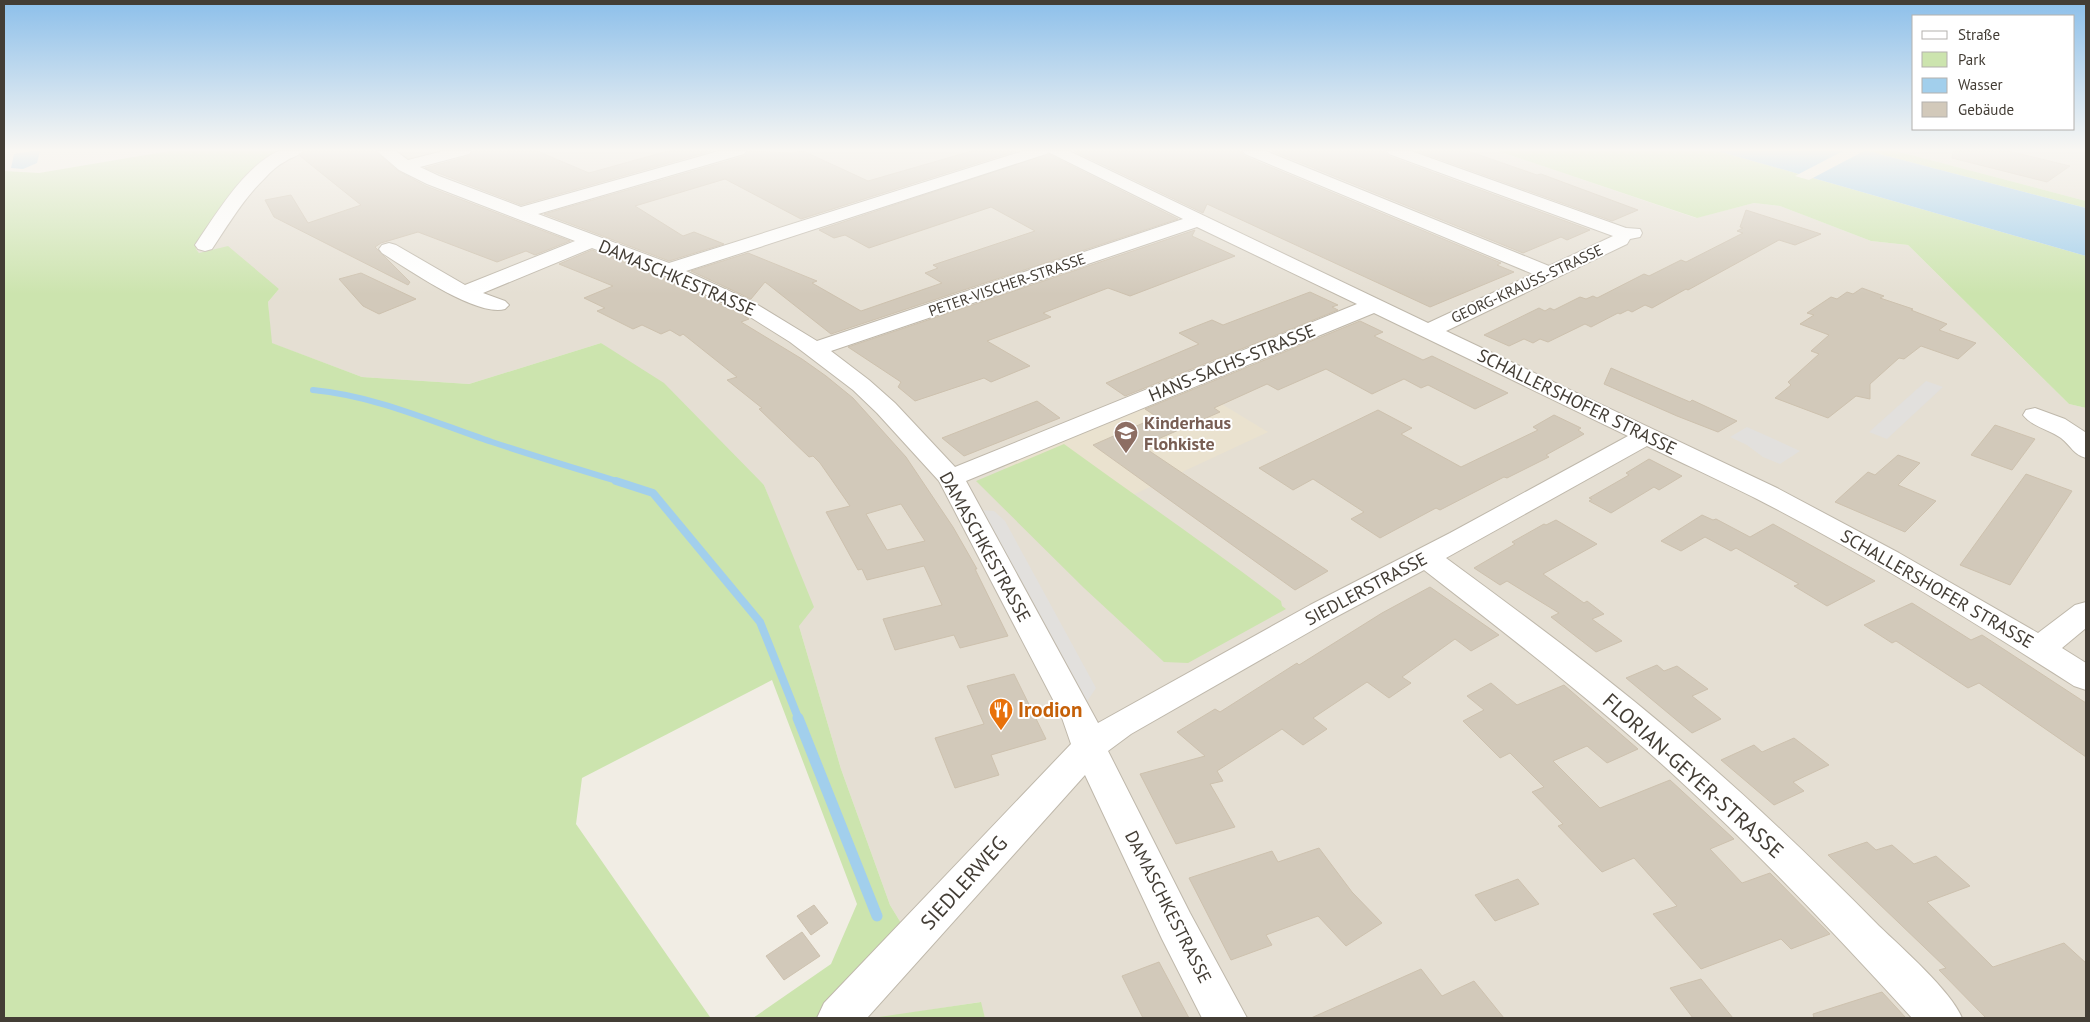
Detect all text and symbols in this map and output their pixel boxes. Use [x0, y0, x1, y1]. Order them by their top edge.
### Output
legend [1912, 15, 2075, 130]
text: Straße [1958, 25, 2000, 44]
text: Park [1958, 50, 1986, 69]
text: Wasser [1958, 75, 2003, 94]
text: Gebäude [1958, 100, 2014, 119]
street label: DAMASCHKESTRASSE [595, 234, 759, 321]
street label: GEORG-KRAUSS-STRASSE [1448, 240, 1606, 327]
street label: PETER-VISCHER-STRASSE [926, 249, 1088, 320]
street label: HANS-SACHS-STRASSE [1145, 319, 1319, 407]
street label: SCHALLERSHOFER STRASSE [1474, 343, 1681, 460]
place label: Kinderhaus Flohkiste [1144, 411, 1231, 455]
school or university icon: Kinderhaus Flohkiste [1113, 420, 1139, 454]
street label: DAMASCHKESTRASSE [935, 468, 1036, 626]
street label: SCHALLERSHOFER STRASSE [1837, 524, 2038, 653]
street label: SIEDLERSTRASSE [1301, 547, 1431, 630]
street label: FLORIAN-GEYER-STRASSE [1597, 687, 1789, 864]
place label: Irodion [1018, 696, 1082, 723]
restaurant icon: Irodion [988, 697, 1014, 731]
street label: DAMASCHKESTRASSE [1120, 827, 1217, 987]
street label: SIEDLERWEG [914, 830, 1013, 935]

